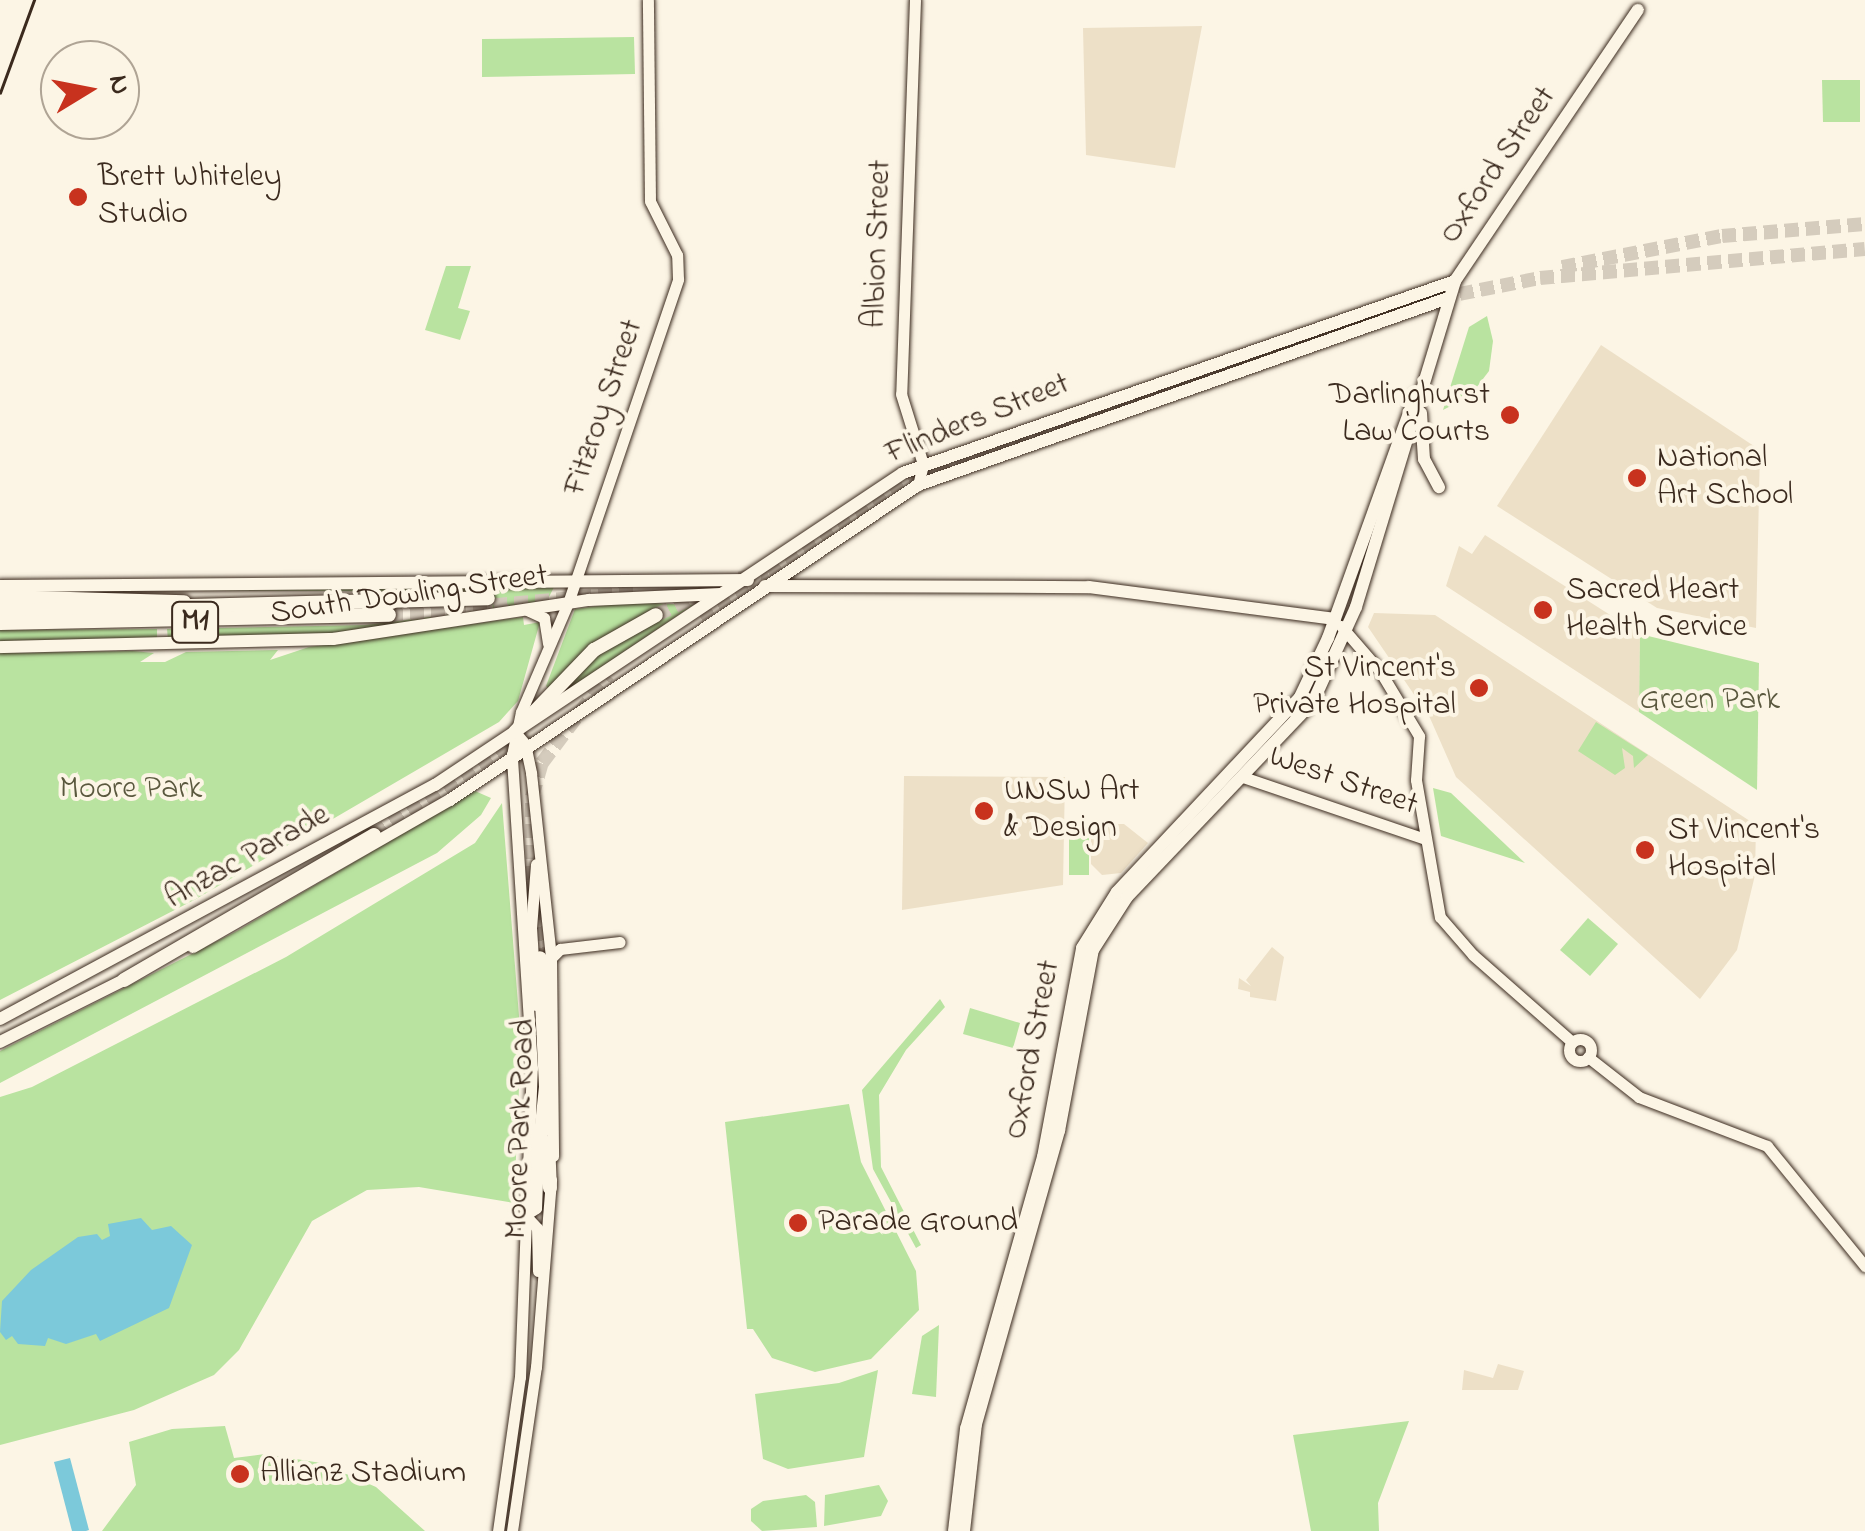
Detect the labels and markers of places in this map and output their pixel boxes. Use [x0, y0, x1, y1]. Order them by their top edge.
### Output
place label: Brett Whiteley Studio [98, 160, 282, 235]
marker: Brett Whiteley Studio [67, 186, 89, 208]
place label: Darlinghurst Law Courts [1329, 378, 1490, 453]
marker: Darlinghurst Law Courts [1499, 404, 1521, 426]
place label: National Art School [1657, 441, 1793, 516]
marker: National Art School [1626, 467, 1648, 489]
place label: Sacred Heart Health Service [1566, 573, 1747, 648]
marker: Sacred Heart Health Service [1530, 597, 1556, 623]
place label: St Vincent's Private Hospital [1253, 651, 1456, 726]
marker: St Vincent's Private Hospital [1466, 675, 1492, 701]
place label: UNSW Art & Design [1004, 774, 1140, 849]
marker: UNSW Art & Design [973, 800, 995, 822]
place label: St Vincent's Hospital [1668, 813, 1820, 888]
marker: St Vincent's Hospital [1632, 837, 1658, 863]
place label: Parade Ground [818, 1204, 1018, 1242]
marker: Parade Ground [787, 1212, 809, 1234]
place label: Allianz Stadium [260, 1455, 466, 1493]
marker: Allianz Stadium [229, 1463, 251, 1485]

